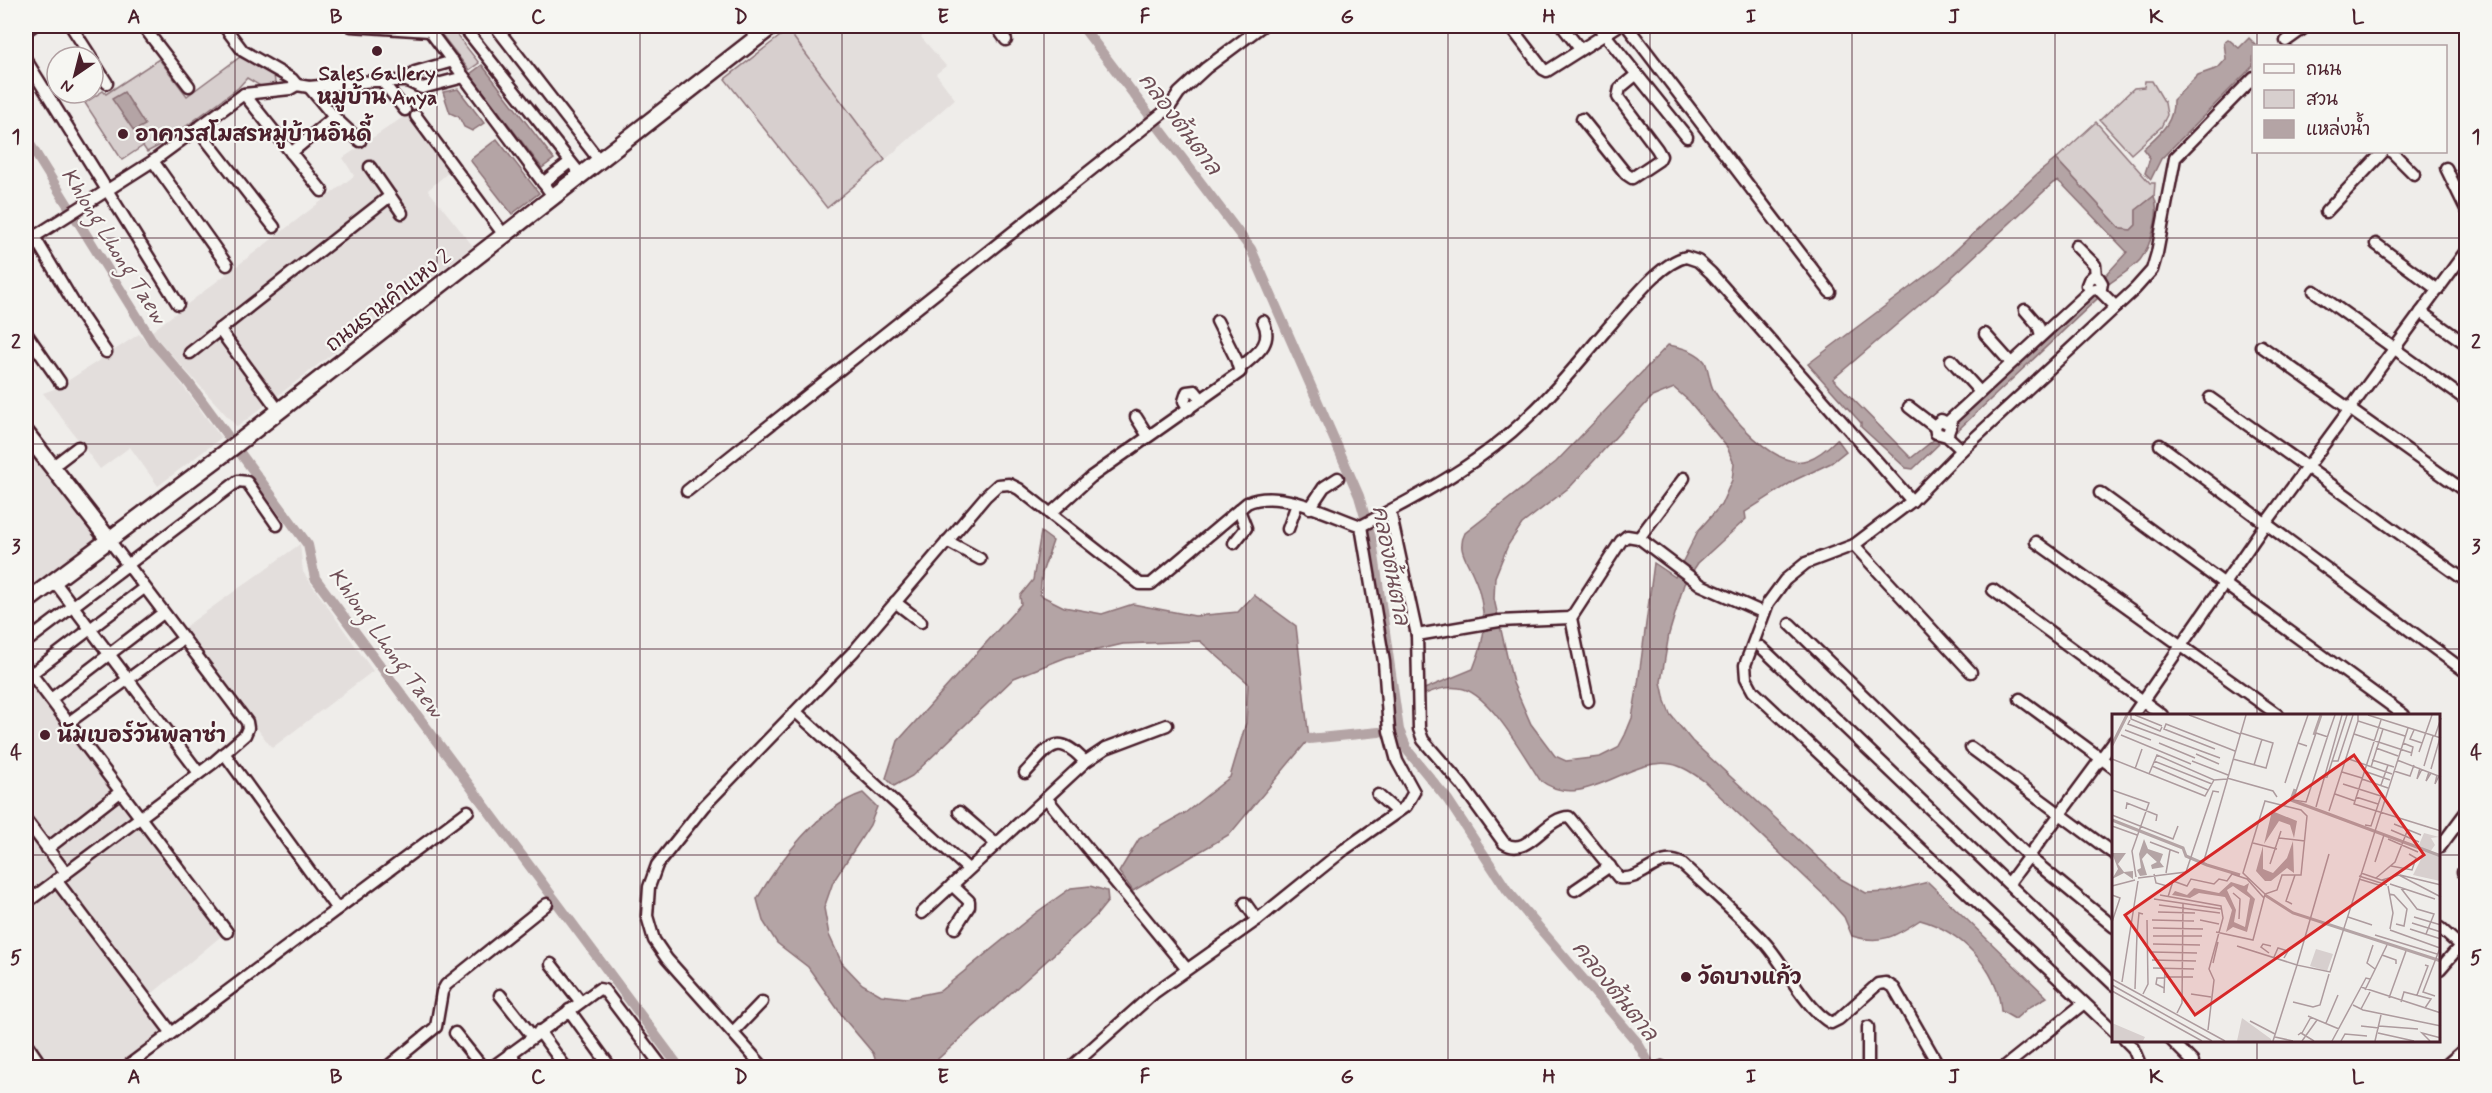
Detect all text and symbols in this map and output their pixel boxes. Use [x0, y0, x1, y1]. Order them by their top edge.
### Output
text: A [127, 4, 141, 31]
text: B [330, 4, 343, 31]
text: C [531, 4, 546, 31]
text: D [734, 4, 748, 31]
text: E [937, 4, 949, 31]
text: F [1140, 4, 1151, 31]
text: G [1340, 4, 1354, 31]
text: H [1542, 4, 1556, 31]
text: I [1746, 4, 1756, 31]
text: J [1948, 4, 1960, 31]
text: K [2149, 4, 2164, 31]
text: L [2352, 4, 2365, 31]
marker: Sales Gallery หมู่บ้าน Anya [370, 44, 384, 58]
north arrow [45, 45, 105, 105]
legend [2252, 45, 2447, 153]
text: ถนน [2306, 58, 2341, 82]
place label: Sales Gallery หมู่บ้าน Anya [317, 60, 437, 112]
water label: คลองต้นตาล [1132, 67, 1229, 182]
text: N [57, 74, 78, 98]
text: สวน [2306, 88, 2338, 112]
text: แหล่งน้ำ [2306, 112, 2370, 142]
place label: อาคารสโมสรหมู่บ้านอินดี้ [135, 113, 374, 149]
text: 1 [12, 124, 20, 151]
text: 1 [2472, 124, 2480, 151]
marker: อาคารสโมสรหมู่บ้านอินดี้ [116, 127, 130, 141]
water label: Khlong Lhong Taew [51, 163, 174, 332]
street label: ถนนรามคำแหง 2 [320, 243, 457, 359]
text: 2 [11, 329, 21, 356]
text: 2 [2471, 329, 2481, 356]
water label: คลองต้นตาล [1365, 503, 1417, 629]
text: 3 [11, 534, 21, 561]
text: 3 [2471, 534, 2481, 561]
water label: Khlong Lhong Taew [319, 563, 450, 727]
inset map [2112, 714, 2441, 1042]
place label: นัมเบอร์วันพลาซ่า [57, 720, 226, 750]
marker: นัมเบอร์วันพลาซ่า [38, 728, 52, 742]
text: 4 [10, 740, 22, 767]
text: 4 [2470, 740, 2482, 767]
water label: คลองต้นตาล [1566, 935, 1665, 1048]
text: 5 [10, 945, 22, 972]
text: 5 [2470, 945, 2482, 972]
place label: วัดบางแก้ว [1698, 963, 1802, 992]
marker: วัดบางแก้ว [1679, 970, 1693, 984]
text: A [127, 1064, 141, 1091]
text: B [330, 1064, 343, 1091]
text: C [531, 1064, 546, 1091]
text: D [734, 1064, 748, 1091]
text: E [937, 1064, 949, 1091]
text: F [1140, 1064, 1151, 1091]
text: G [1340, 1064, 1354, 1091]
text: H [1542, 1064, 1556, 1091]
text: I [1746, 1064, 1756, 1091]
text: J [1948, 1064, 1960, 1091]
text: K [2149, 1064, 2164, 1091]
text: L [2352, 1064, 2365, 1091]

